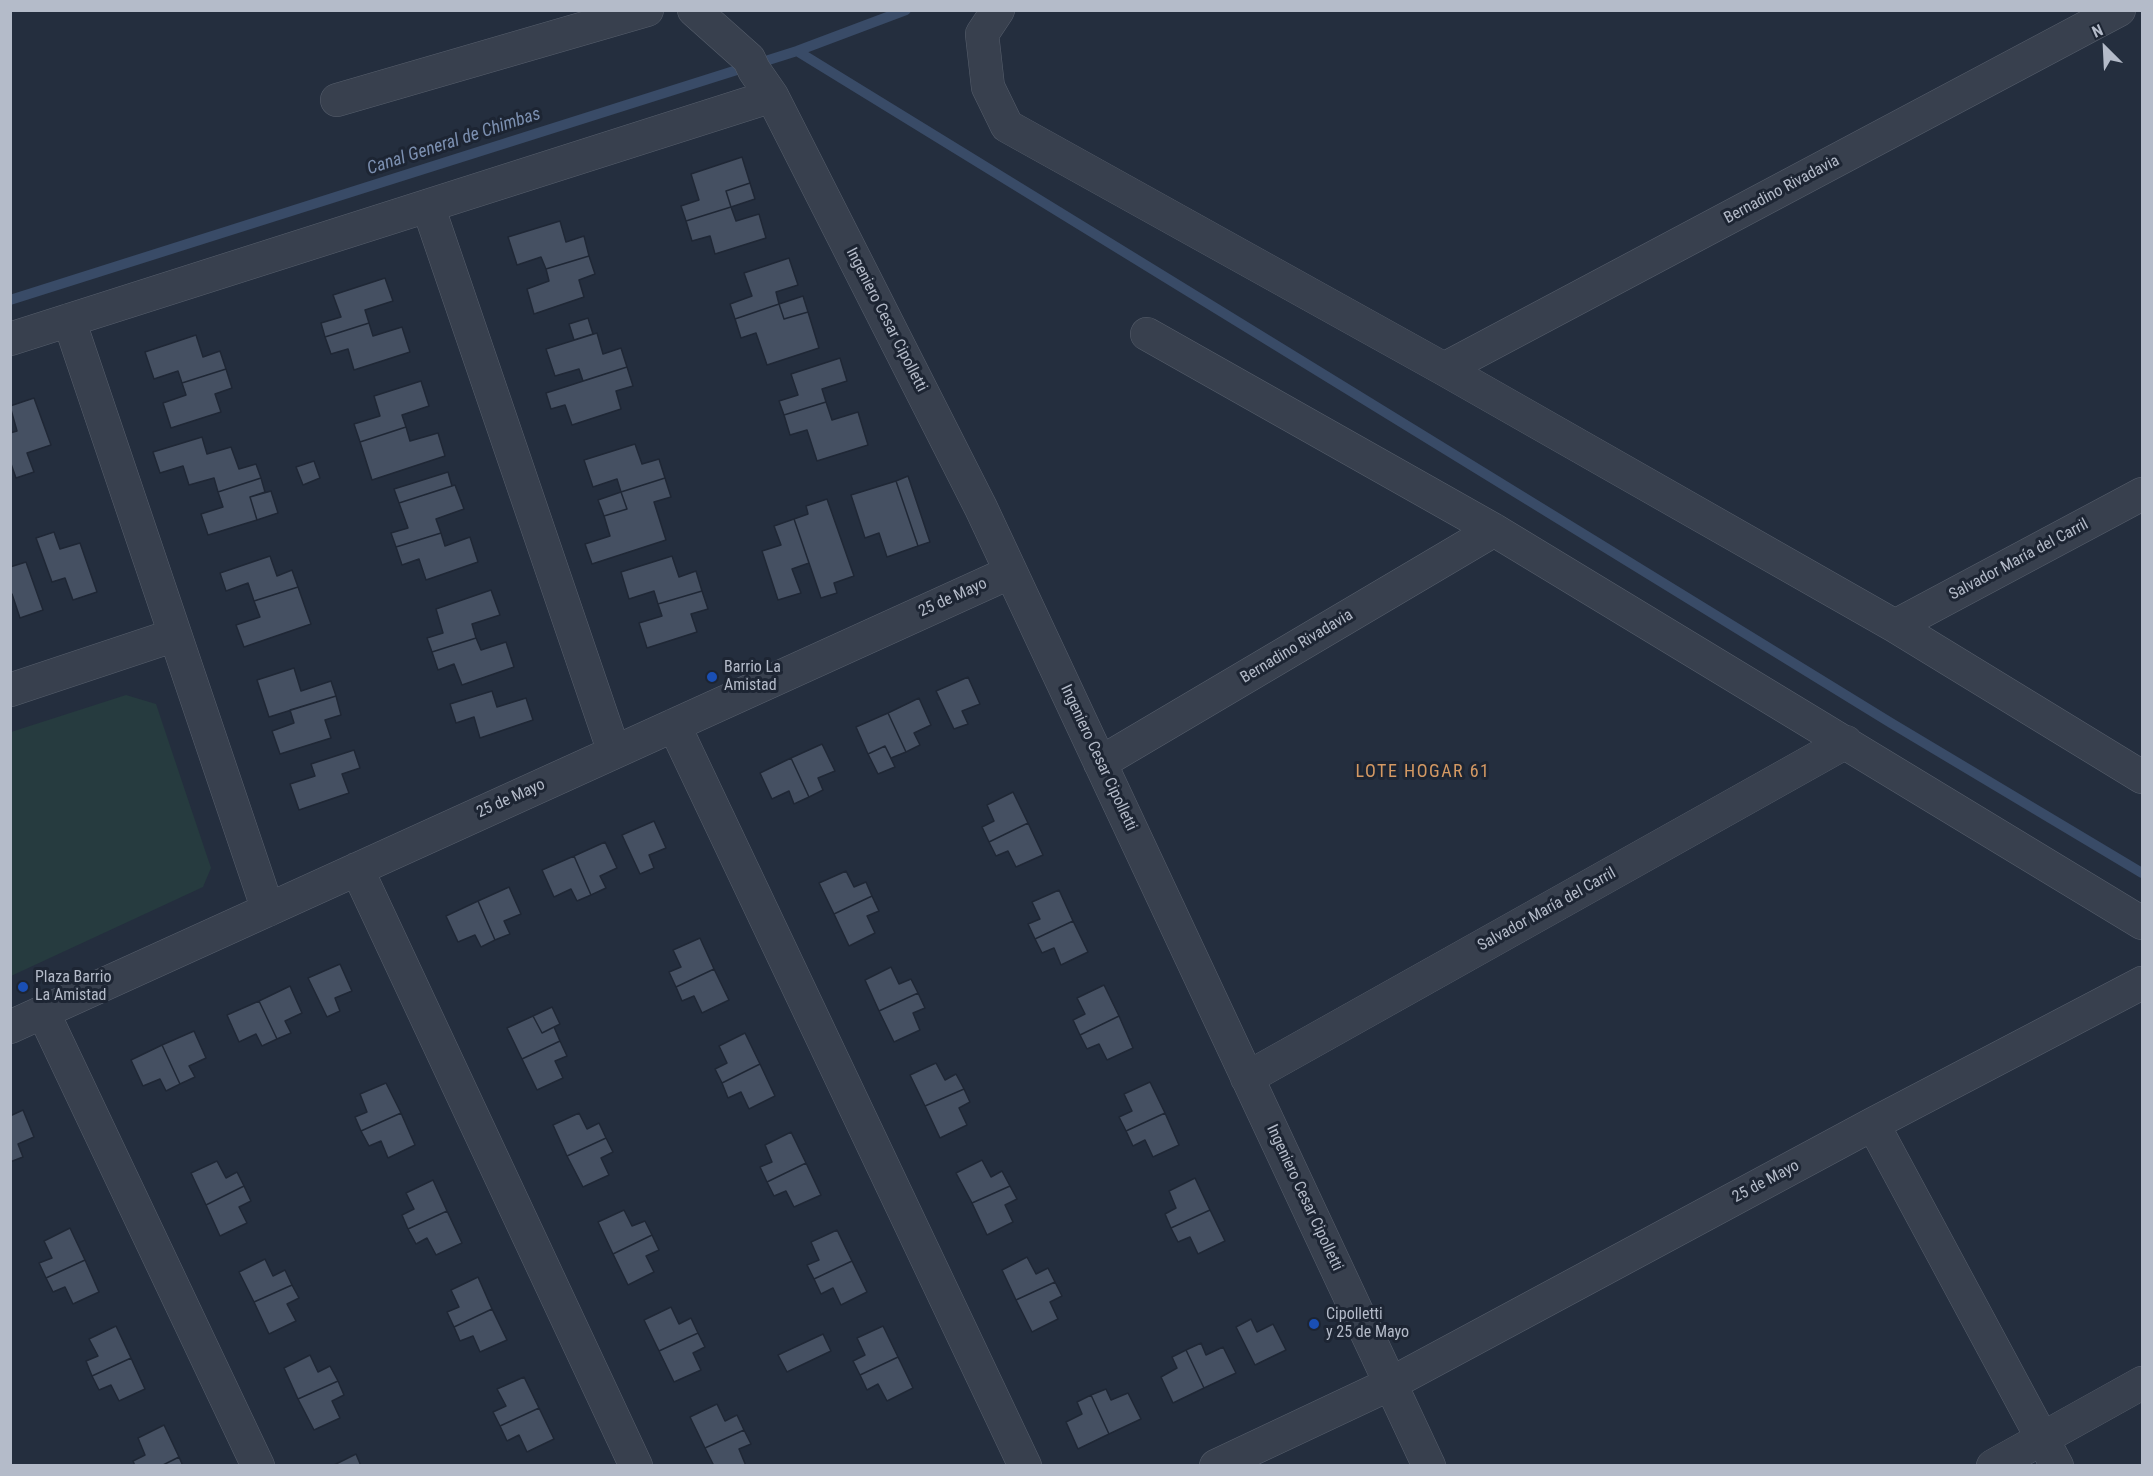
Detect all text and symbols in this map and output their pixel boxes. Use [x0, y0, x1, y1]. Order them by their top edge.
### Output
north arrow [2075, 18, 2135, 78]
text: N [2089, 20, 2106, 42]
water label: Canal General de Chimbas [365, 104, 543, 180]
street label: Bernadino Rivadavia [1721, 152, 1843, 228]
street label: Ingeniero Cesar Cipolletti [841, 245, 931, 395]
street label: Salvador María del Carril [1946, 515, 2092, 605]
street label: 25 de Mayo [916, 574, 990, 622]
street label: Bernadino Rivadavia [1237, 606, 1357, 688]
place label: Barrio La Amistad [724, 658, 781, 696]
marker: Barrio La Amistad [705, 670, 719, 684]
street label: Ingeniero Cesar Cipolletti [1056, 682, 1140, 834]
district label: LOTE HOGAR 61 [1356, 761, 1490, 783]
street label: 25 de Mayo [474, 775, 548, 823]
street label: Salvador María del Carril [1475, 864, 1619, 956]
place label: Plaza Barrio La Amistad [35, 968, 111, 1006]
marker: Plaza Barrio La Amistad [16, 980, 30, 994]
street label: Ingeniero Cesar Cipolletti [1262, 1122, 1346, 1274]
street label: 25 de Mayo [1729, 1156, 1803, 1208]
place label: Cipolletti y 25 de Mayo [1326, 1305, 1409, 1343]
marker: Cipolletti y 25 de Mayo [1307, 1317, 1321, 1331]

